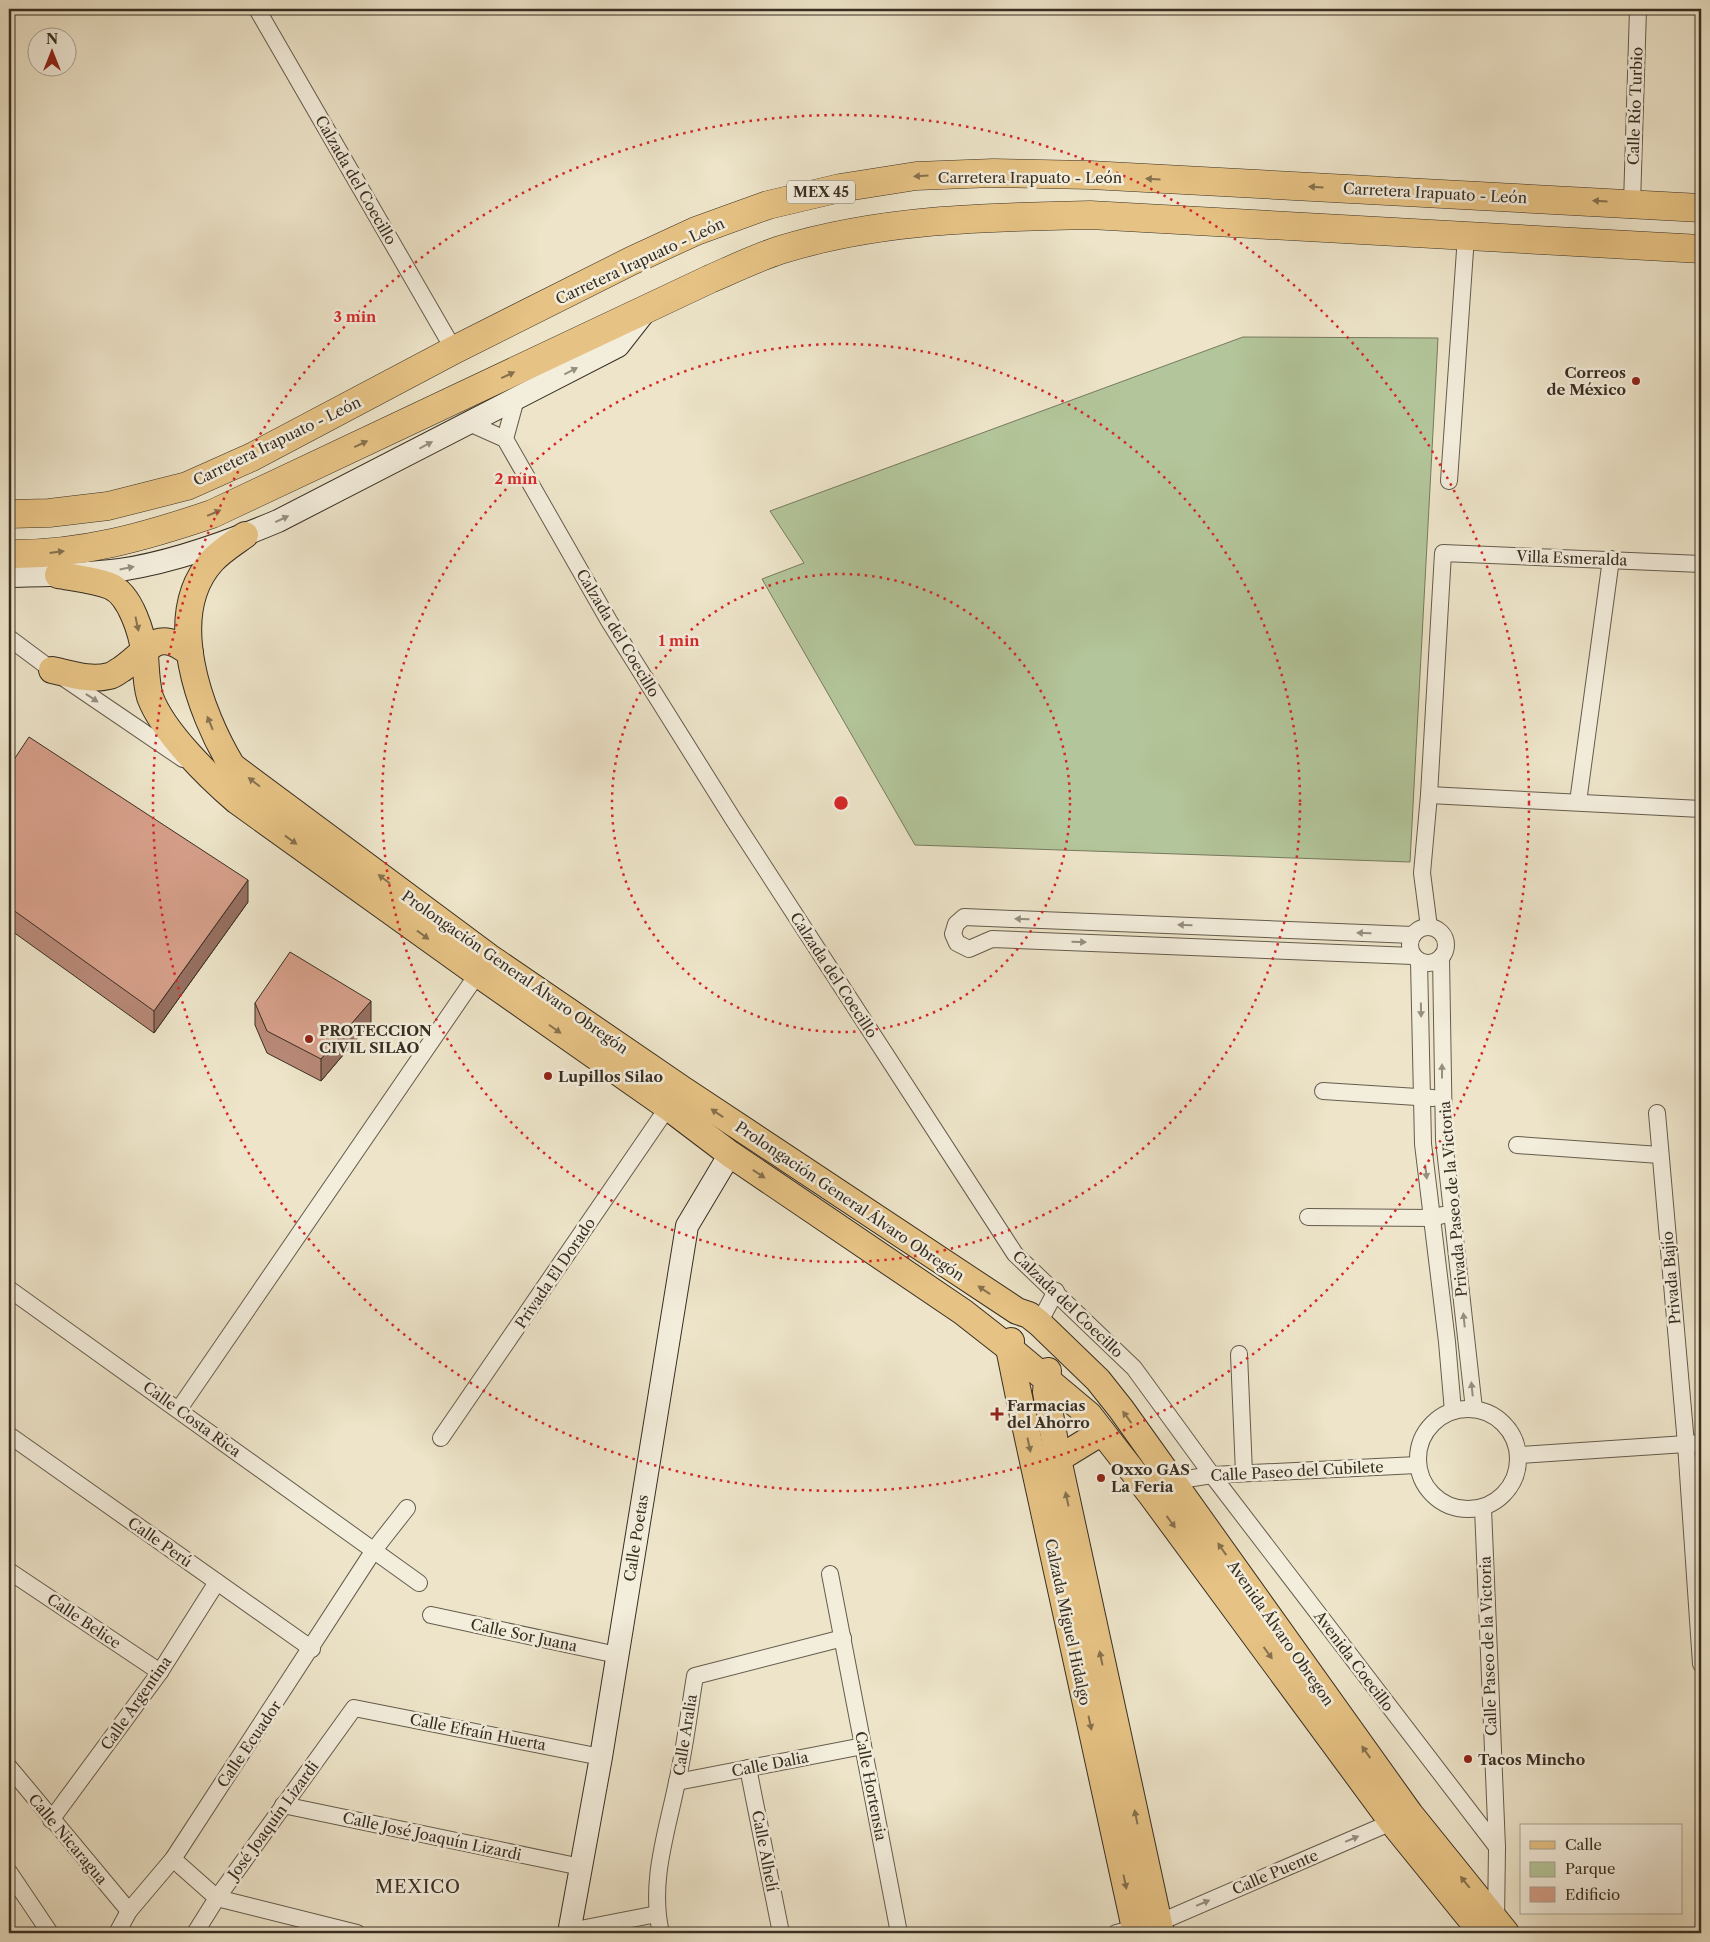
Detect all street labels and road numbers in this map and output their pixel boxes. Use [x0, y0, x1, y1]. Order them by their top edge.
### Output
street label: Calle Río Turbio [1623, 47, 1647, 165]
street label: Calzada del Coecillo [311, 112, 401, 248]
street label: Carretera Irapuato - León [938, 168, 1123, 187]
street label: Carretera Irapuato - León [1342, 179, 1528, 207]
road number: MEX 45 [787, 180, 855, 203]
street label: Carretera Irapuato - León [552, 213, 728, 309]
street label: Carretera Irapuato - León [190, 392, 365, 490]
street label: Villa Esmeralda [1515, 547, 1628, 569]
street label: Calzada del Coecillo [572, 565, 664, 701]
street label: Prolongación General Álvaro Obregón [398, 886, 632, 1058]
street label: Calzada del Coecillo [786, 909, 882, 1041]
street label: Privada Paseo de la Victoria [1435, 1100, 1471, 1298]
street label: Prolongación General Álvaro Obregón [732, 1117, 969, 1285]
street label: Privada El Dorado [511, 1214, 599, 1332]
street label: Privada Bajío [1657, 1231, 1685, 1325]
street label: Calzada del Coecillo [1009, 1246, 1127, 1362]
street label: Calle Costa Rica [139, 1377, 245, 1461]
street label: Calle Paseo del Cubilete [1210, 1457, 1384, 1485]
street label: Calle Poetas [620, 1493, 652, 1583]
street label: Calle Perú [124, 1513, 196, 1571]
street label: Calzada Miguel Hidalgo [1041, 1537, 1095, 1707]
street label: Avenida Álvaro Obregon [1223, 1556, 1339, 1710]
street label: Calle Paseo de la Victoria [1475, 1556, 1501, 1736]
street label: Calle Belice [43, 1589, 125, 1653]
street label: Avenida Coecillo [1309, 1606, 1398, 1715]
street label: Calle Sor Juana [469, 1614, 579, 1656]
street label: Calle Argentina [97, 1652, 175, 1754]
street label: Calle Aralia [669, 1693, 701, 1777]
street label: Calle Ecuador [213, 1696, 285, 1791]
street label: Calle Efraín Huerta [408, 1709, 548, 1755]
street label: Calle Hortensia [851, 1730, 891, 1842]
street label: Calle Dalia [730, 1747, 810, 1781]
street label: José Joaquín Lizardi [223, 1757, 323, 1884]
street label: Calle Nicaragua [25, 1790, 112, 1888]
street label: Calle José Joaquín Lizardi [341, 1808, 524, 1864]
street label: Calle Alhelí [748, 1809, 782, 1894]
street label: Calle Puente [1229, 1845, 1321, 1899]

